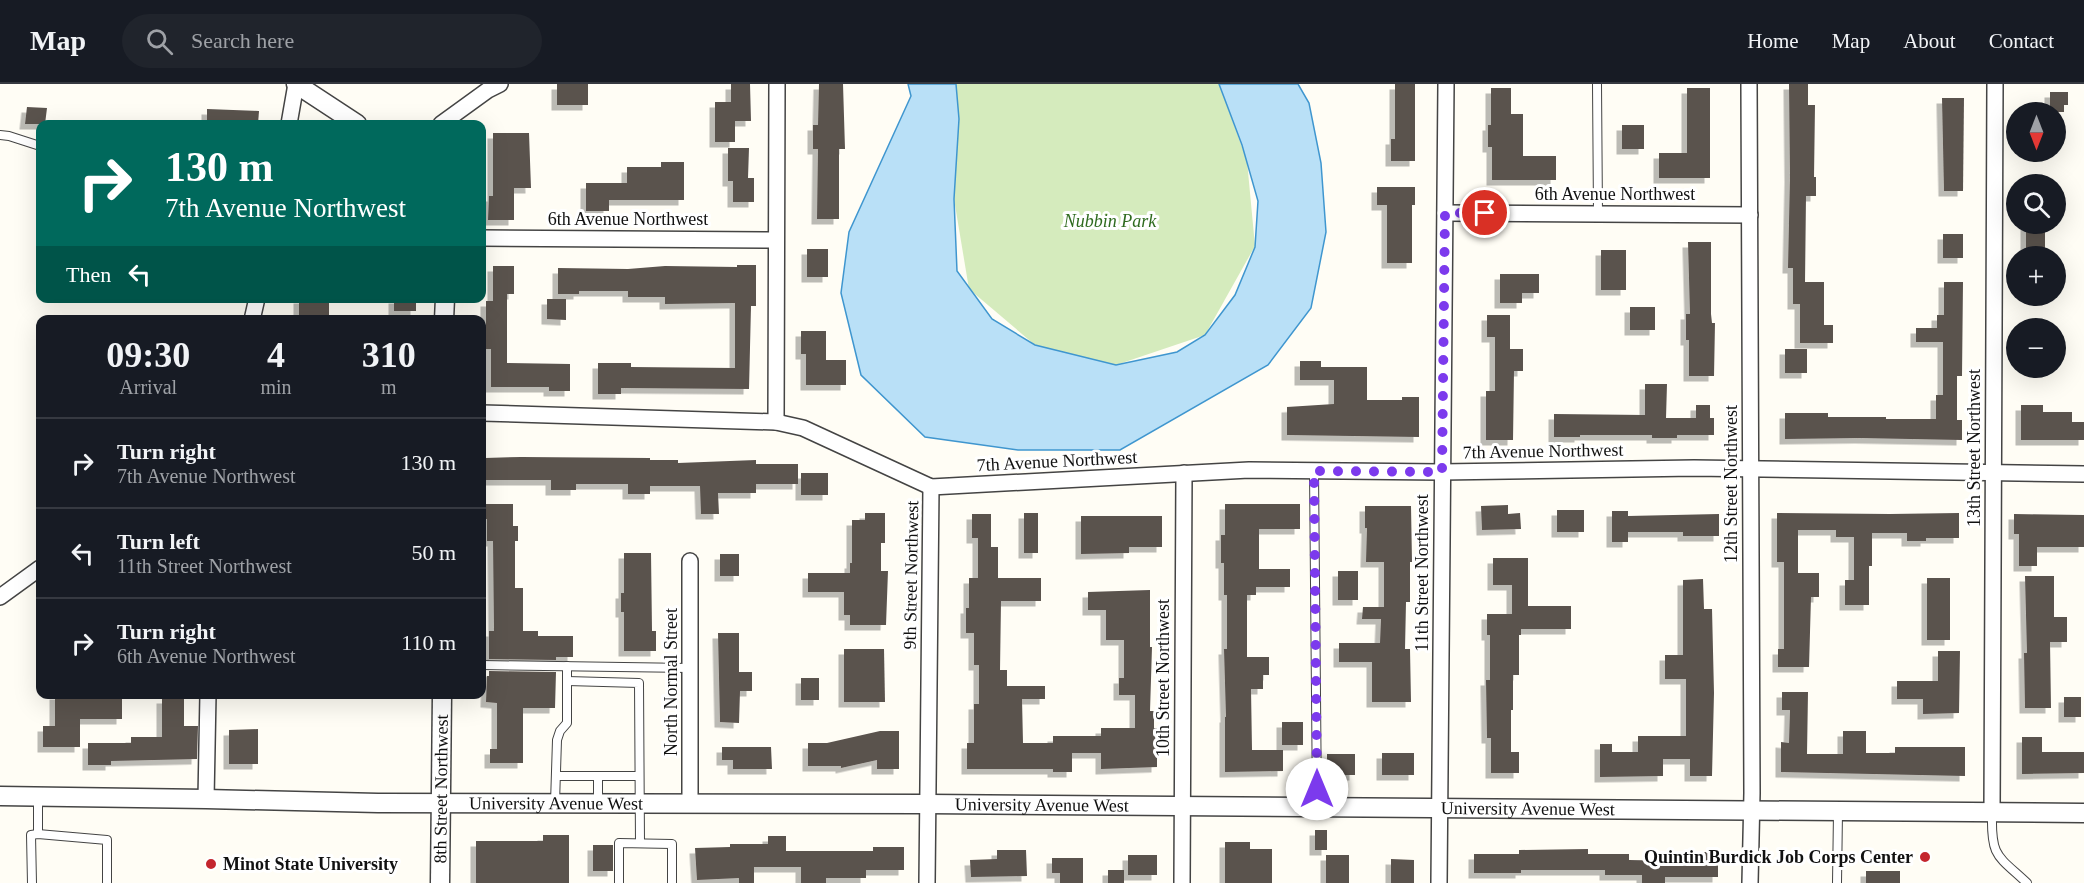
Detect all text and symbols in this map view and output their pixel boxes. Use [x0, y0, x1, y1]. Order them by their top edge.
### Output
search box [122, 14, 542, 68]
text: Map [30, 25, 86, 56]
icon: search [143, 25, 176, 58]
text: Search here [191, 28, 294, 53]
text: Home [1747, 29, 1799, 53]
text: Map [1832, 29, 1870, 53]
text: About [1903, 29, 1956, 53]
text: Contact [1989, 29, 2054, 53]
north arrow [2006, 102, 2066, 162]
map controls [2006, 102, 2066, 378]
icon: right [66, 144, 144, 222]
text: 130 m [165, 144, 274, 190]
button: search [2006, 174, 2066, 234]
street label: 6th Avenue Northwest [1535, 184, 1695, 204]
pin [1459, 187, 1510, 238]
text: 7th Avenue Northwest [165, 193, 406, 223]
icon: arrive [1468, 196, 1501, 229]
street label: 6th Avenue Northwest [548, 209, 708, 229]
park label: Nubbin Park [1063, 211, 1157, 231]
button: + [2006, 246, 2066, 306]
icon: left [123, 258, 156, 291]
text: Then [66, 262, 111, 287]
button: − [2006, 318, 2066, 378]
text: 09:30 [106, 335, 190, 375]
text: 4 [267, 335, 285, 375]
text: 310 [362, 335, 416, 375]
street label: 13th Street Northwest [1964, 369, 1984, 527]
text: Arrival [119, 376, 177, 398]
text: min [260, 376, 292, 398]
text: m [381, 376, 397, 398]
street label: 12th Street Northwest [1721, 405, 1741, 563]
text: Turn right [117, 439, 216, 464]
street label: 7th Avenue Northwest [1463, 440, 1623, 462]
icon: right [66, 447, 99, 480]
street label: 7th Avenue Northwest [976, 447, 1138, 475]
text: 130 m [400, 450, 456, 475]
text: 7th Avenue Northwest [117, 465, 296, 487]
street label: 11th Street Northwest [1412, 494, 1432, 652]
street label: 9th Street Northwest [900, 500, 922, 650]
text: Turn left [117, 529, 200, 554]
icon: left [66, 537, 99, 570]
text: 50 m [411, 540, 456, 565]
text: 11th Street Northwest [117, 555, 292, 577]
street label: 10th Street Northwest [1153, 599, 1173, 757]
street label: North Normal Street [661, 608, 681, 756]
text: Turn right [117, 619, 216, 644]
icon: right [66, 627, 99, 660]
text: 110 m [401, 630, 456, 655]
text: 6th Avenue Northwest [117, 645, 296, 667]
street label: 8th Street Northwest [430, 714, 452, 864]
position arrow [1285, 757, 1349, 821]
street label: University Avenue West [469, 793, 643, 813]
street label: University Avenue West [955, 794, 1129, 816]
street label: University Avenue West [1441, 798, 1615, 819]
place label: Quintin Burdick Job Corps Center [1644, 847, 1913, 867]
marker: Quintin Burdick Job Corps Center [1918, 850, 1932, 864]
place label: Minot State University [223, 854, 398, 874]
marker: Minot State University [204, 857, 218, 871]

